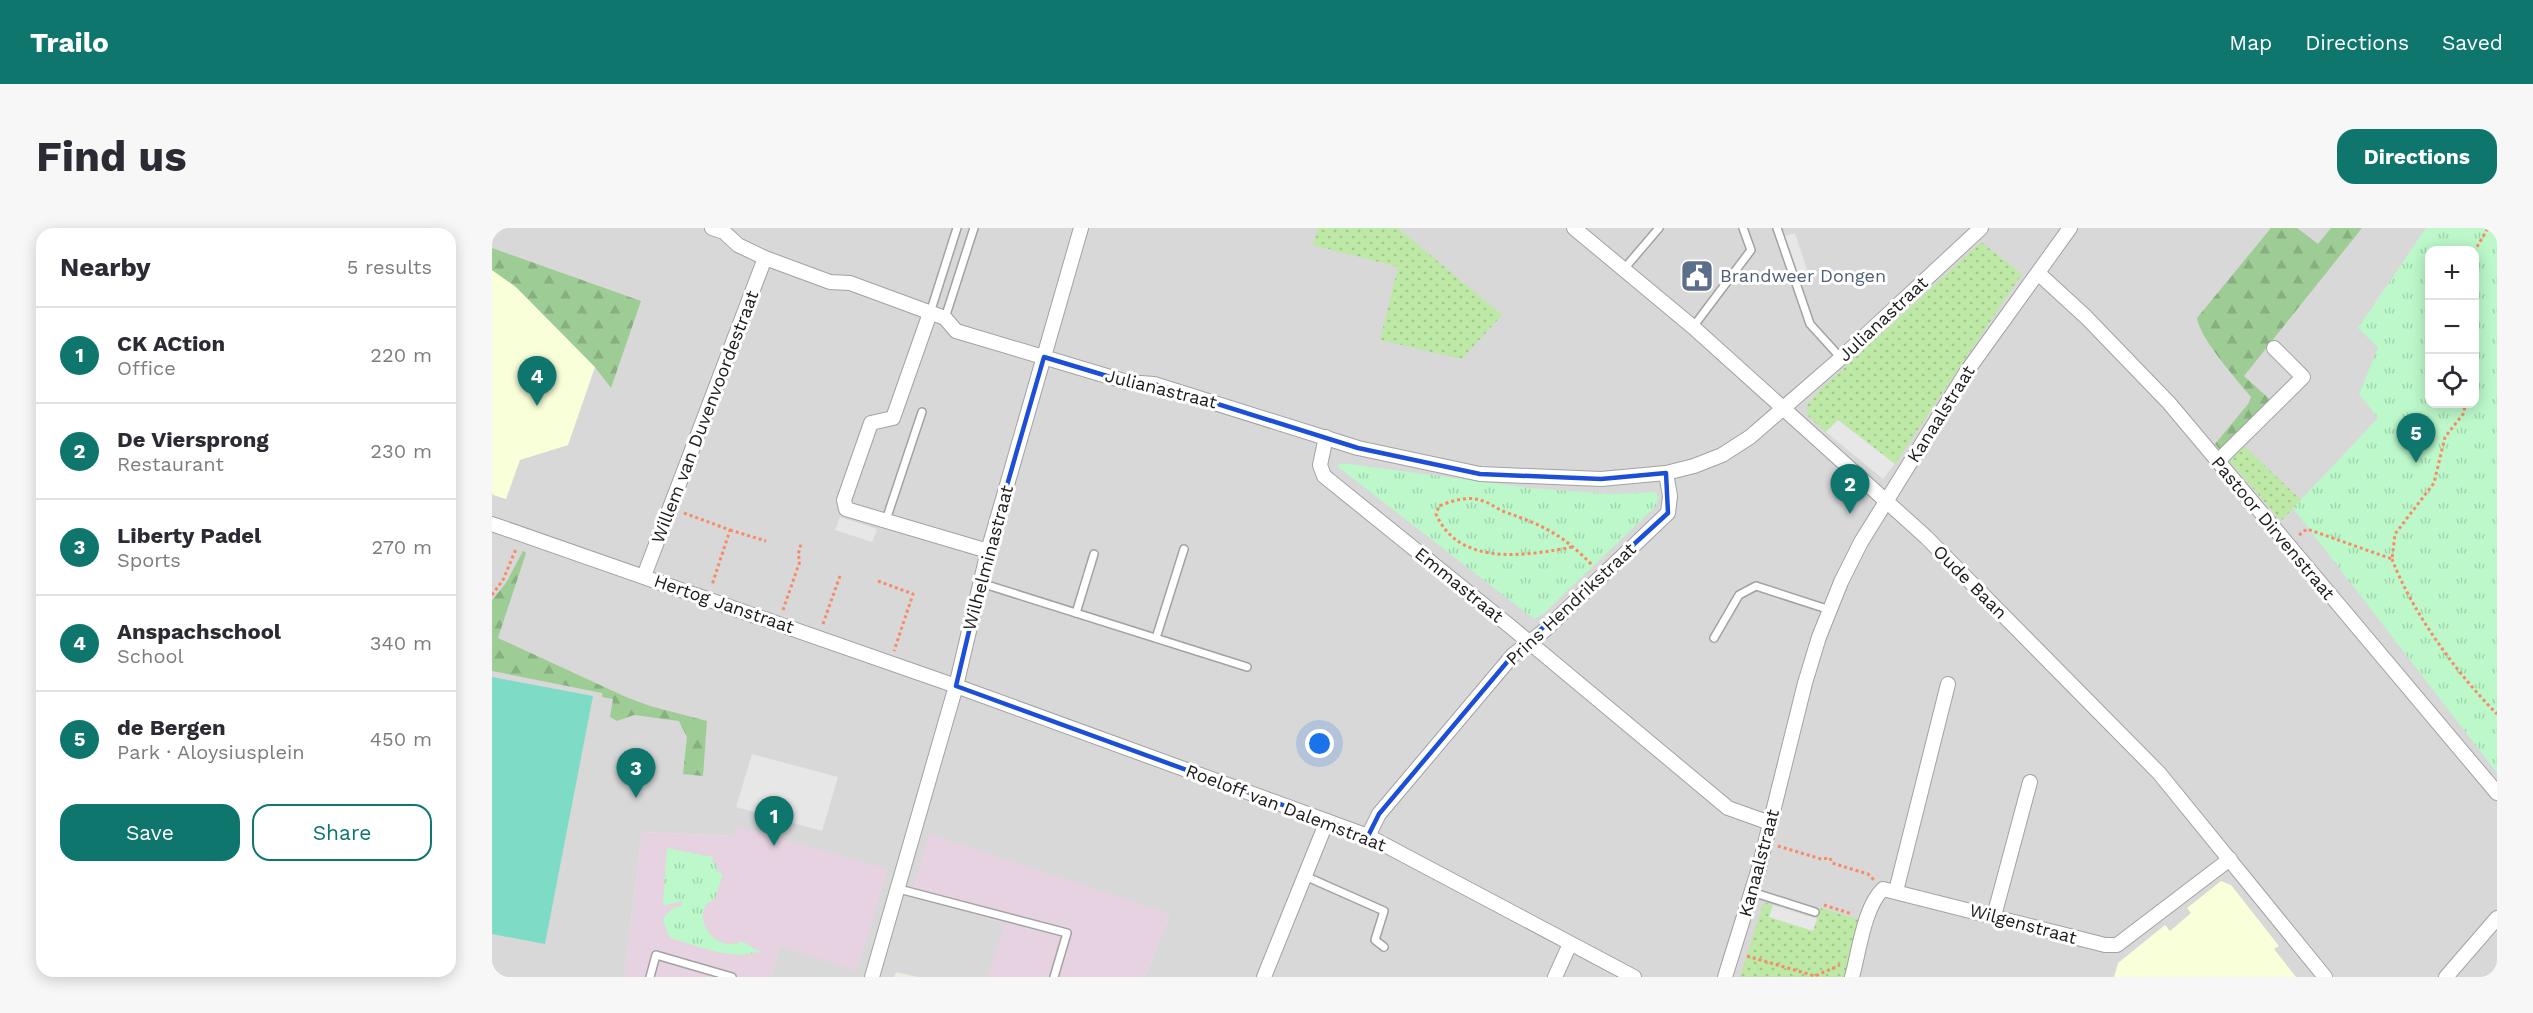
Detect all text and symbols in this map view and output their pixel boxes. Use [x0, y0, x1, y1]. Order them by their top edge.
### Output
text: Trailo [30, 26, 109, 59]
text: Map [2229, 30, 2272, 55]
text: Directions [2305, 30, 2409, 55]
text: Saved [2442, 30, 2503, 55]
button: Directions [2337, 129, 2497, 184]
text: Find us [36, 132, 187, 181]
map controls [2425, 246, 2479, 408]
button: + [2425, 246, 2479, 300]
text: Nearby [60, 252, 151, 282]
text: 5 results [347, 255, 432, 279]
public building icon: Brandweer Dongen [1679, 258, 1715, 294]
place label: Brandweer Dongen [1720, 265, 1886, 286]
street label: Julianastraat [1834, 272, 1932, 365]
street label: Willem van Duvenvoordestraat [647, 287, 763, 546]
button: − [2425, 300, 2479, 354]
text: CK ACtion [117, 331, 225, 356]
text: 1 [75, 343, 84, 367]
text: 220 m [370, 343, 432, 367]
button: locate [2425, 354, 2479, 408]
text: Office [117, 356, 176, 380]
pin: 4 [518, 356, 556, 406]
street label: Kanaalstraat [1902, 361, 1979, 466]
street label: Julianastraat [1103, 364, 1220, 413]
pin: 5 [2396, 414, 2436, 463]
text: De Viersprong [117, 427, 269, 452]
text: 2 [74, 439, 85, 463]
text: 230 m [370, 439, 432, 463]
text: Restaurant [117, 452, 224, 476]
street label: Pastoor Dirvenstraat [2207, 452, 2340, 604]
pin: 2 [1830, 464, 1870, 514]
street label: Wilhelminastraat [958, 482, 1017, 633]
text: Liberty Padel [117, 523, 261, 548]
text: 3 [74, 535, 85, 559]
text: 270 m [372, 535, 432, 559]
street label: Prins Hendrikstraat [1501, 538, 1640, 669]
street label: Oude Baan [1929, 540, 2012, 623]
street label: Emmastraat [1411, 543, 1508, 627]
text: Sports [117, 548, 181, 572]
street label: Hertog Janstraat [651, 570, 797, 637]
text: Anspachschool [117, 619, 281, 644]
text: 4 [73, 631, 86, 655]
text: 340 m [370, 631, 432, 655]
text: School [117, 644, 184, 668]
text: de Bergen [117, 715, 226, 740]
text: 5 [74, 727, 85, 751]
text: 450 m [370, 727, 432, 751]
your location [1305, 729, 1334, 758]
text: Park · Aloysiusplein [117, 740, 305, 764]
pin: 3 [616, 748, 656, 798]
street label: Roeloff van Dalemstraat [1183, 760, 1390, 856]
pin: 1 [754, 796, 794, 846]
button: Save [60, 804, 240, 861]
button: Share [252, 804, 432, 861]
street label: Kanaalstraat [1734, 806, 1783, 919]
street label: Wilgenstraat [1967, 899, 2080, 948]

